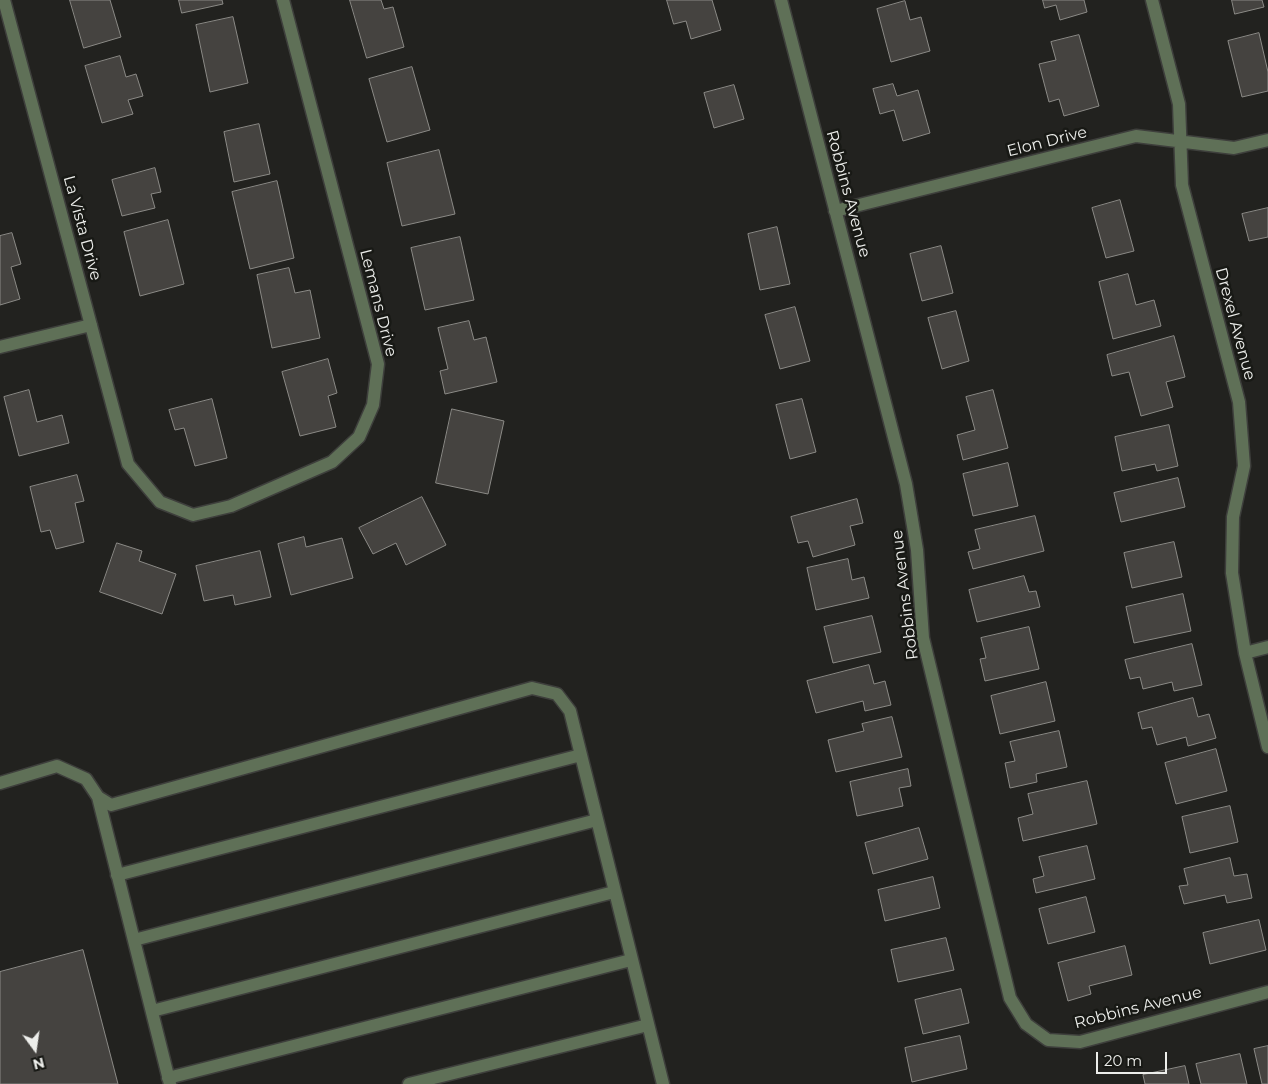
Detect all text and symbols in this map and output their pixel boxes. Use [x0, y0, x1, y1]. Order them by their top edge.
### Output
street label: Elon Drive [1005, 123, 1089, 161]
street label: Robbins Avenue [822, 128, 874, 260]
street label: La Vista Drive [59, 173, 105, 283]
street label: Lemans Drive [355, 247, 401, 359]
street label: Drexel Avenue [1211, 266, 1259, 382]
street label: Robbins Avenue [888, 529, 922, 661]
street label: Robbins Avenue [1072, 983, 1204, 1033]
north arrow [10, 1024, 60, 1074]
scale bar [1098, 1042, 1169, 1074]
text: 20 m [1104, 1051, 1142, 1070]
text: N [31, 1053, 46, 1074]

